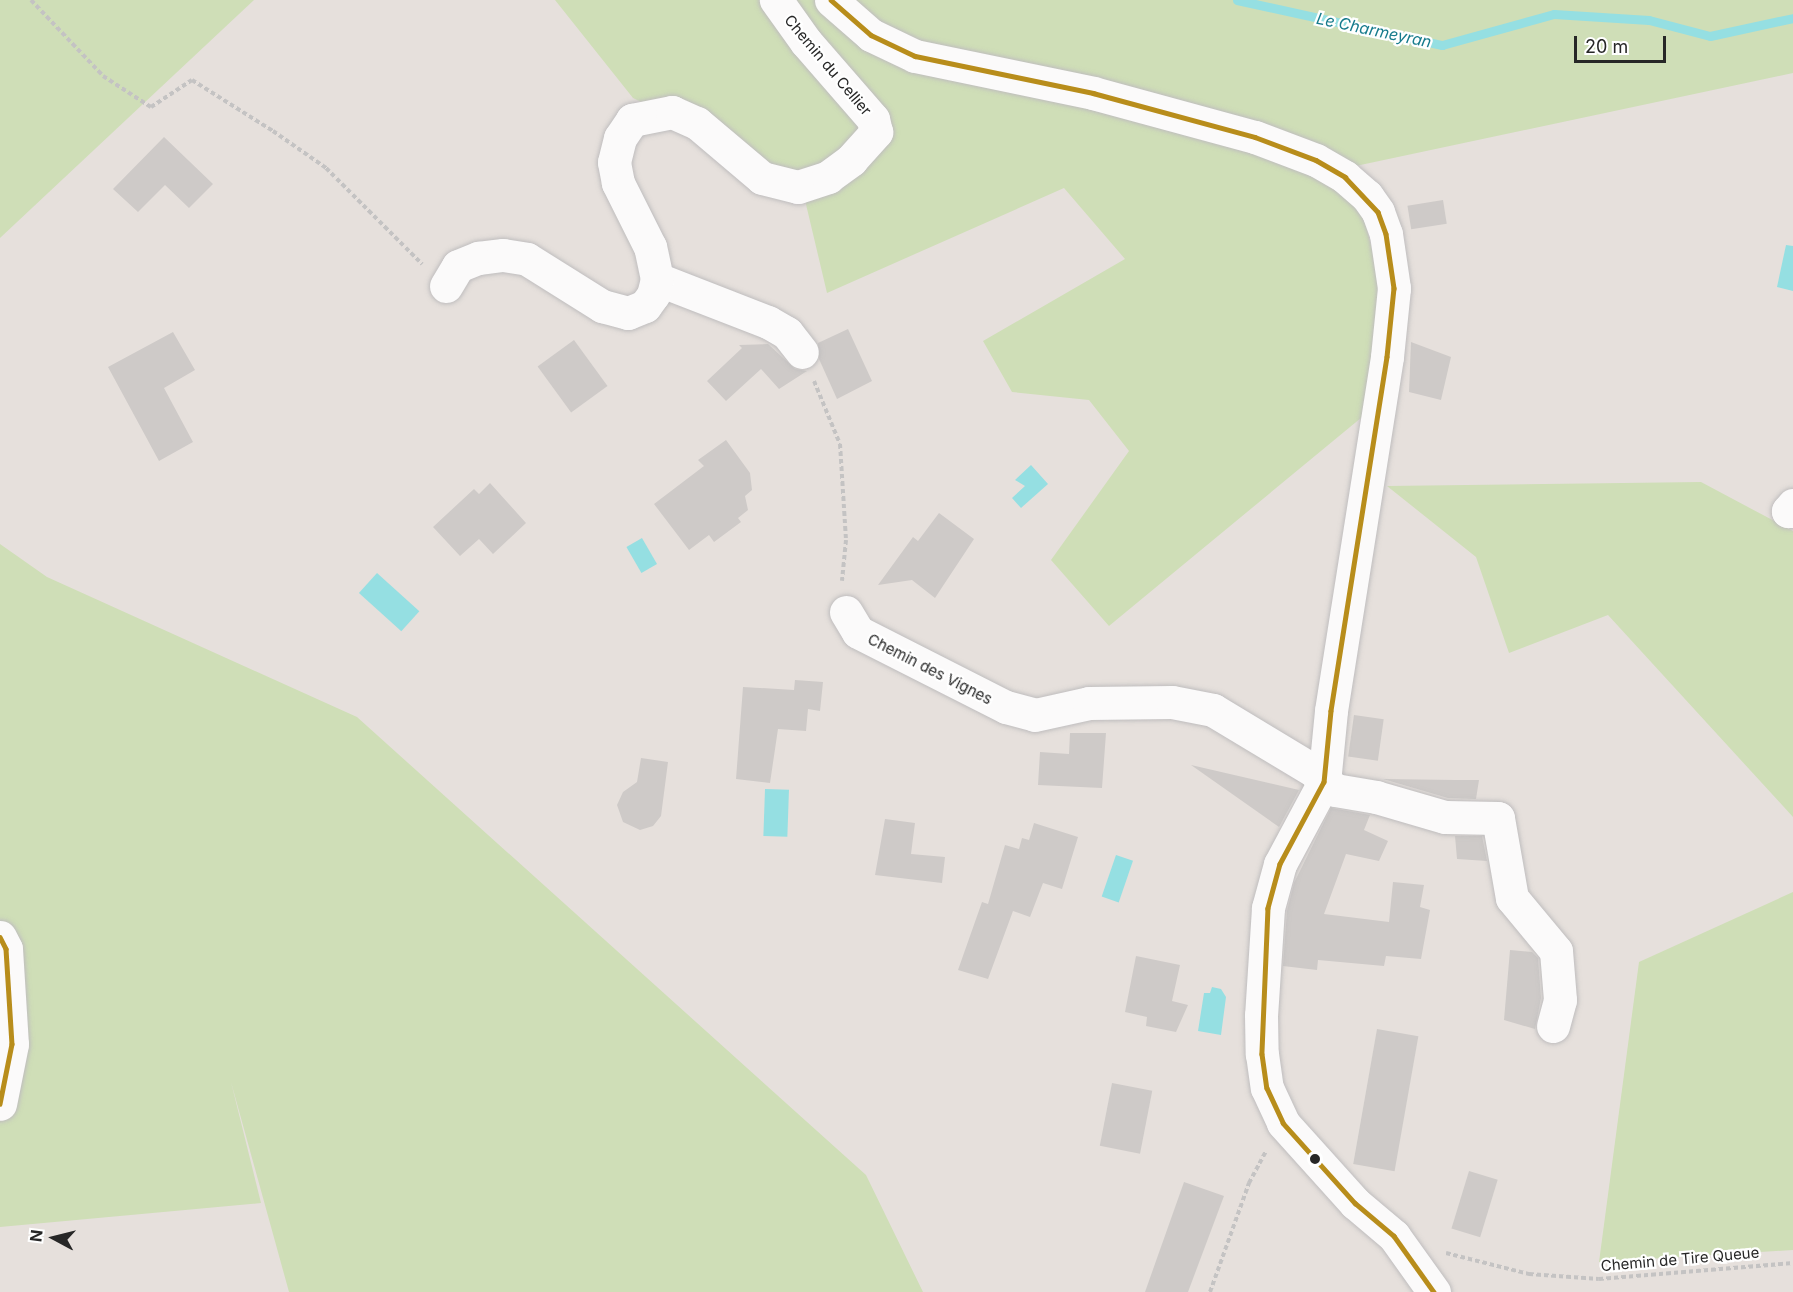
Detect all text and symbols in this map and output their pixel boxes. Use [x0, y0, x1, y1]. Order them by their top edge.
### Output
water label: Le Charmeyran [1315, 8, 1433, 52]
street label: Chemin du Cellier [781, 11, 875, 119]
scale bar [1577, 24, 1668, 62]
text: 20 m [1585, 36, 1628, 57]
street label: Chemin des Vignes [865, 630, 995, 708]
unlabelled marker [1309, 1153, 1321, 1165]
north arrow [24, 1208, 84, 1268]
text: N [25, 1229, 47, 1243]
street label: Chemin de Tire Queue [1600, 1243, 1760, 1275]

